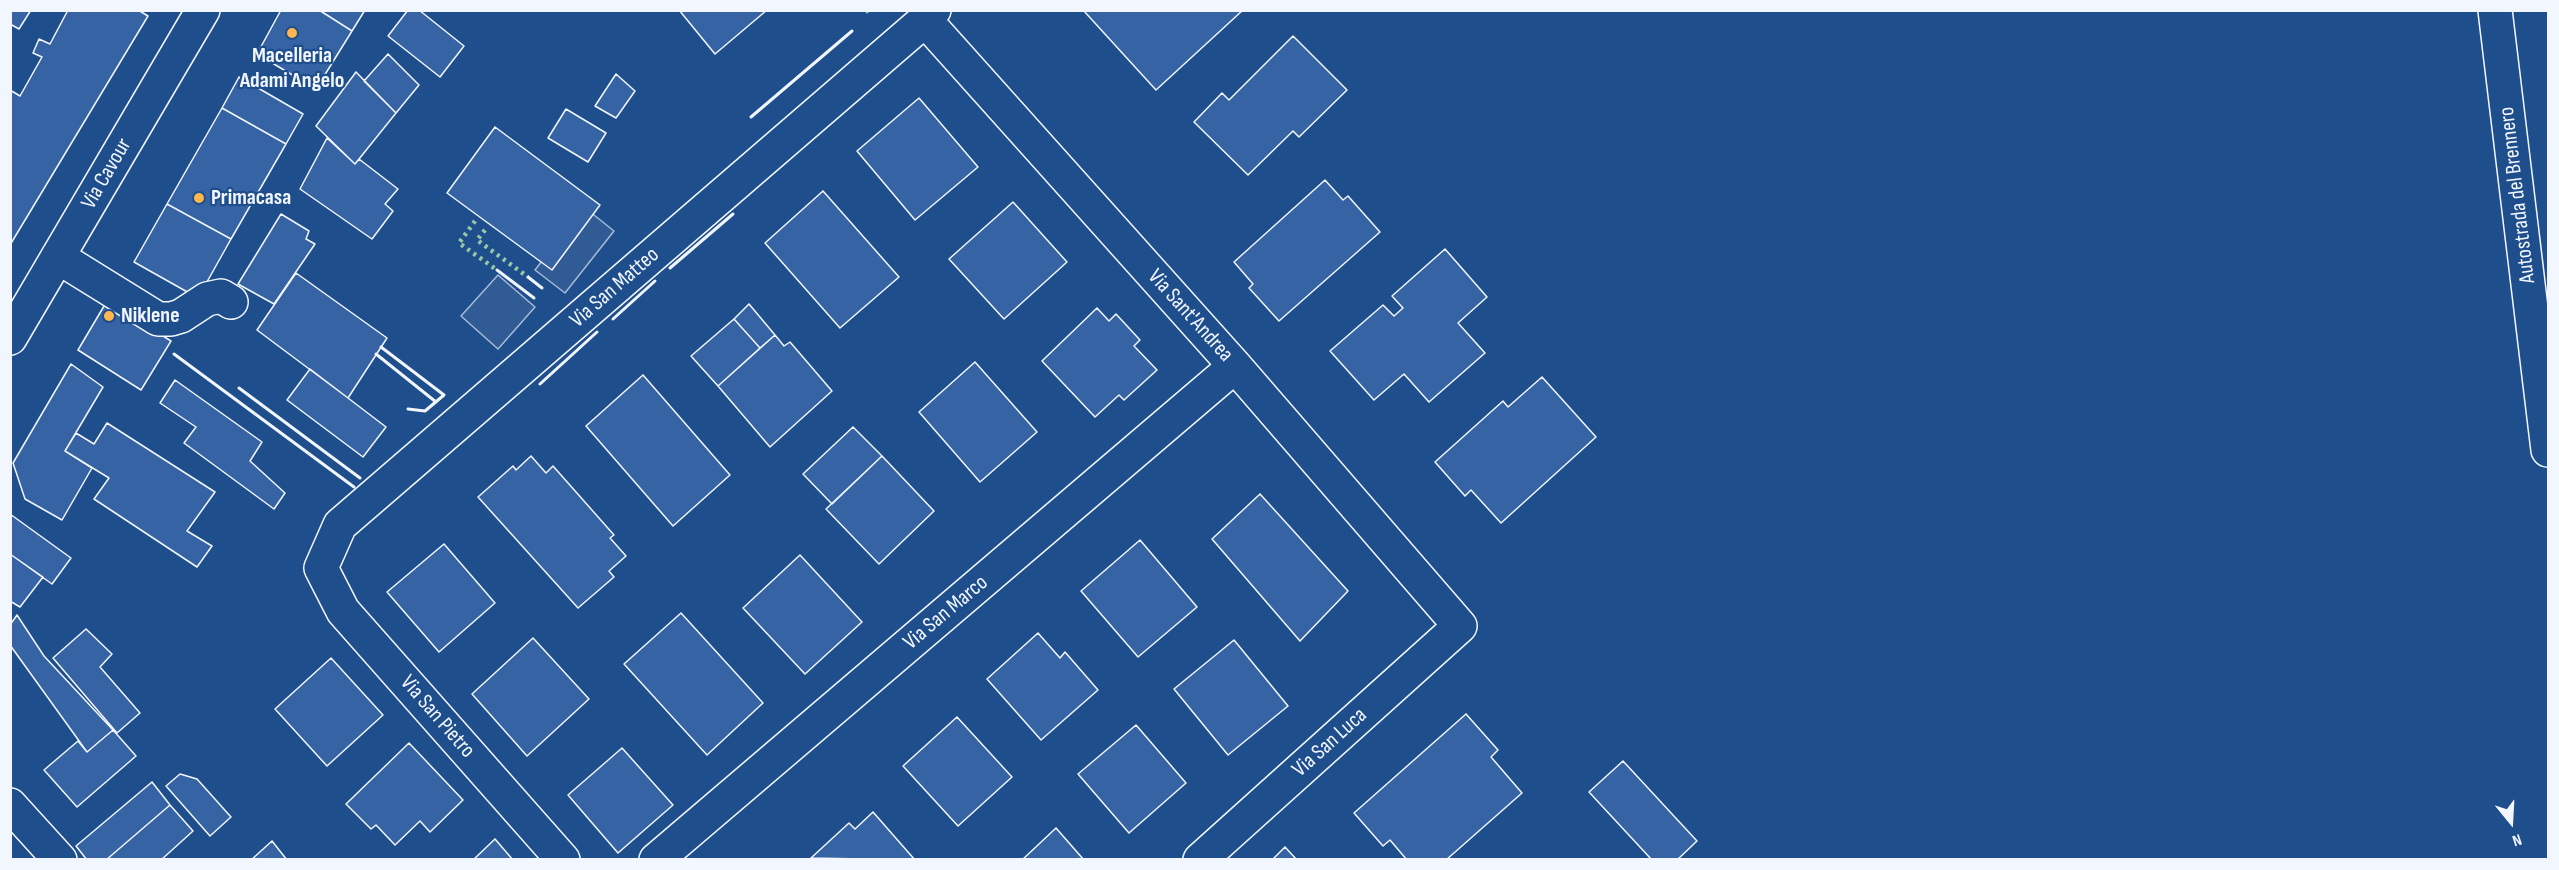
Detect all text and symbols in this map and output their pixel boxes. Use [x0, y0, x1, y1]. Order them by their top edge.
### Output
marker: Macelleria Adami Angelo [285, 26, 299, 40]
place label: Macelleria Adami Angelo [240, 43, 344, 94]
street label: Autostrada del Brennero [2494, 105, 2542, 285]
street label: Via Cavour [76, 134, 138, 214]
place label: Primacasa [211, 185, 291, 211]
marker: Primacasa [192, 191, 206, 205]
street label: Via San Matteo [565, 242, 665, 334]
street label: Via Sant'Andrea [1142, 264, 1238, 368]
place label: Niklene [121, 303, 180, 329]
marker: Niklene [102, 309, 116, 323]
street label: Via San Marco [898, 570, 994, 656]
street label: Via San Pietro [394, 670, 480, 764]
street label: Via San Luca [1287, 703, 1373, 783]
north arrow [2481, 792, 2541, 852]
text: N [2510, 829, 2524, 850]

